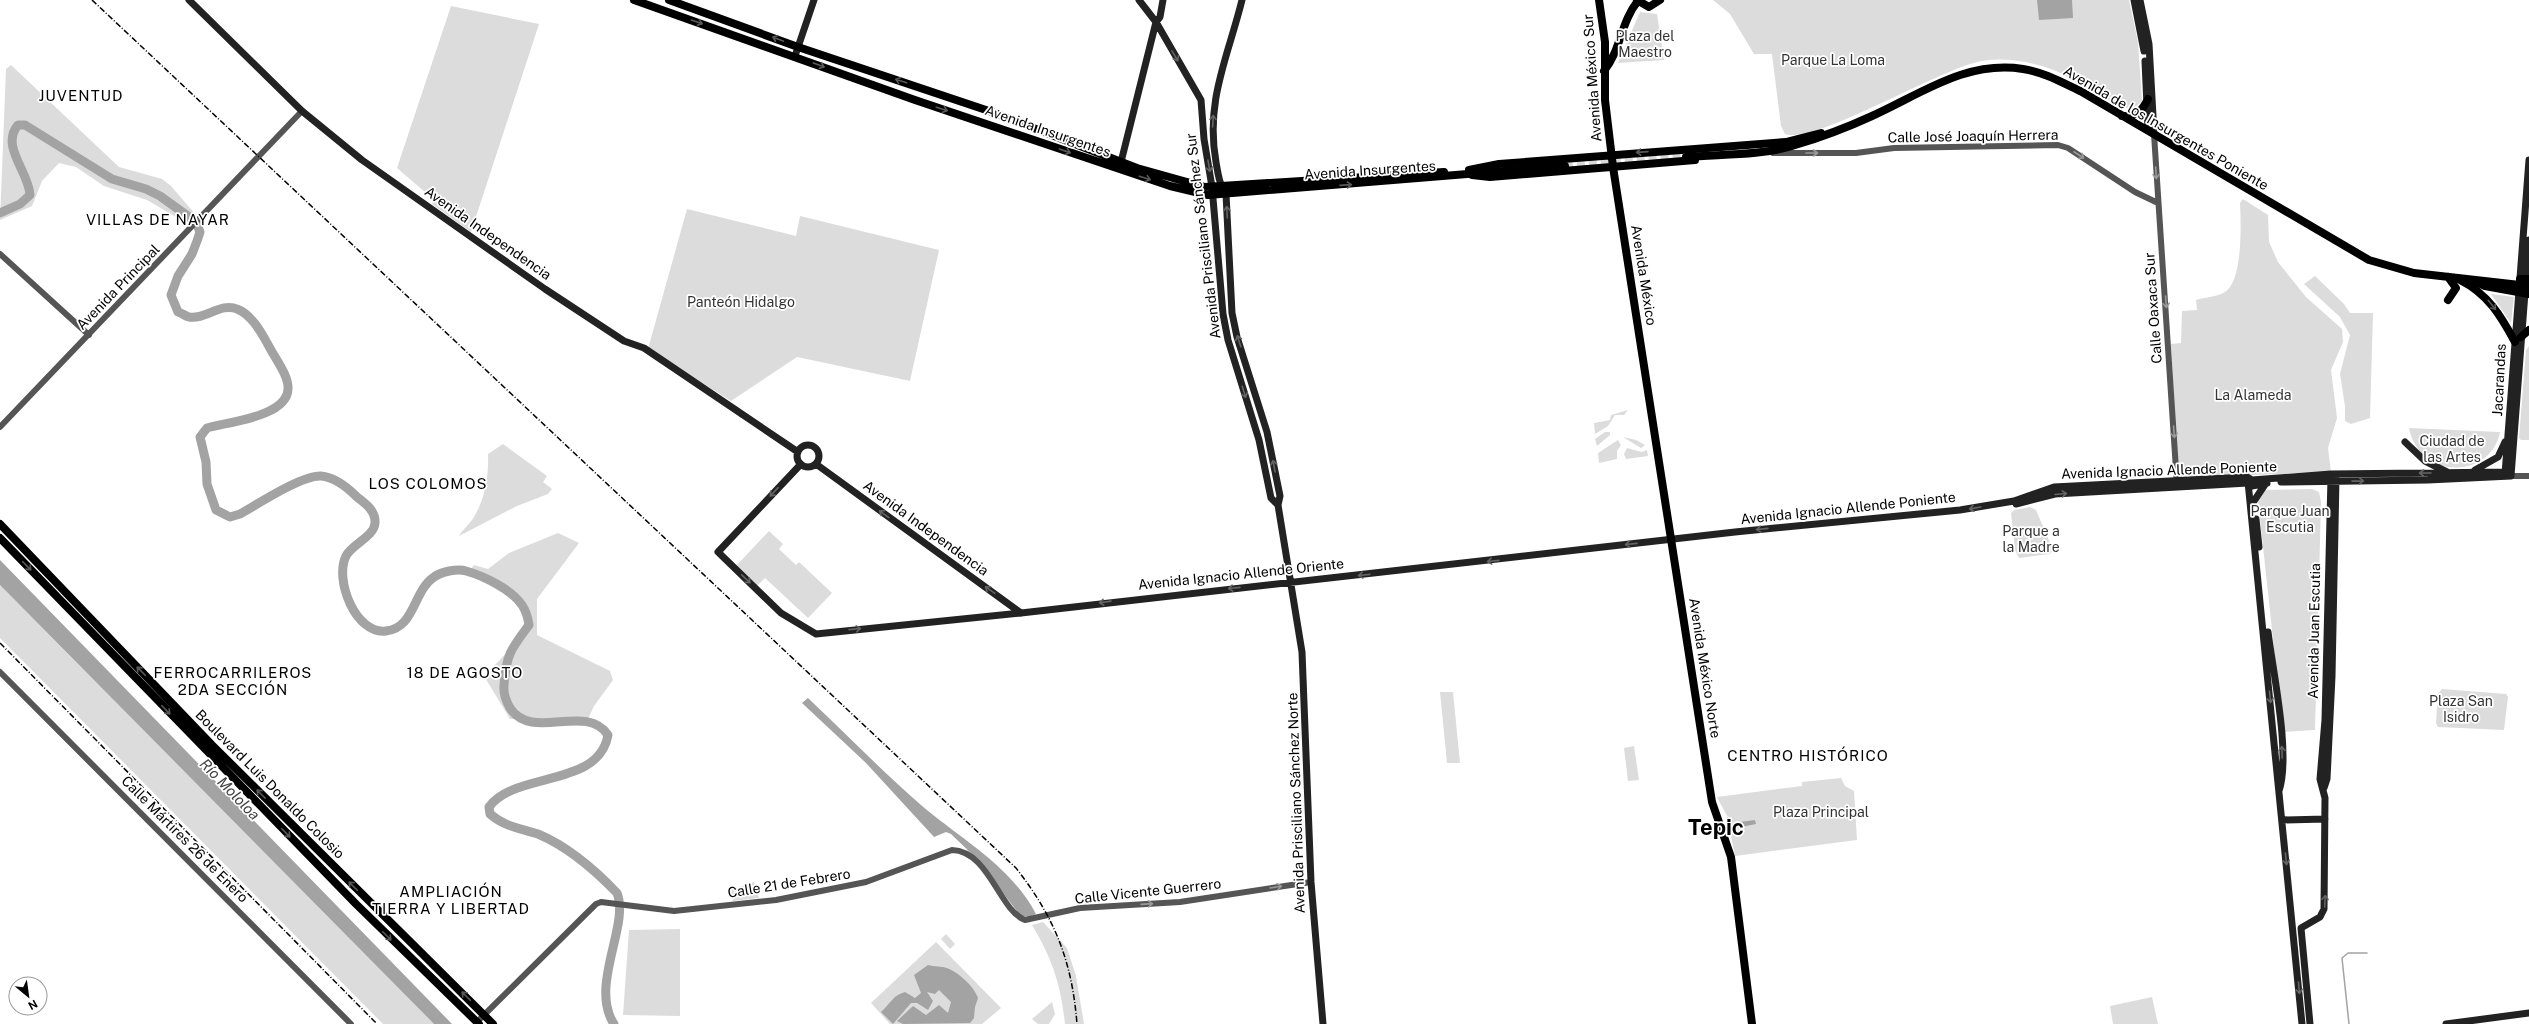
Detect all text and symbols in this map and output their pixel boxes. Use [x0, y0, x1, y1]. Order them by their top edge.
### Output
street label: Avenida México Sur [1580, 14, 1604, 142]
one-way arrow [690, 19, 703, 26]
park label: Plaza del Maestro [1615, 28, 1675, 60]
one-way arrow [772, 35, 784, 42]
one-way arrow [1172, 50, 1180, 62]
park label: Parque La Loma [1781, 52, 1885, 68]
one-way arrow [813, 62, 825, 70]
street label: Avenida de los Insurgentes Poniente [2061, 63, 2271, 193]
one-way arrow [895, 77, 908, 84]
district label: JUVENTUD [39, 87, 123, 104]
street label: Avenida Insurgentes [983, 102, 1113, 160]
one-way arrow [935, 106, 948, 113]
one-way arrow [1209, 115, 1216, 128]
street label: Calle José Joaquín Herrera [1887, 127, 2059, 145]
street label: Avenida Prisciliano Sánchez Sur [1182, 132, 1224, 340]
one-way arrow [1058, 148, 1071, 155]
one-way arrow [1636, 148, 1649, 155]
one-way arrow [1805, 149, 1818, 157]
one-way arrow [2074, 151, 2085, 160]
street label: Avenida Insurgentes [1304, 157, 1436, 183]
one-way arrow [1205, 159, 1213, 172]
one-way arrow [2153, 166, 2160, 179]
one-way arrow [1138, 175, 1151, 182]
one-way arrow [1339, 181, 1352, 188]
street label: Avenida Independencia [422, 183, 554, 283]
one-way arrow [1223, 206, 1230, 219]
district label: VILLAS DE NAYAR [86, 211, 230, 228]
street label: Avenida México [1628, 224, 1660, 326]
street label: Avenida Principal [73, 241, 163, 333]
street label: Calle Oaxaca Sur [2141, 252, 2165, 364]
park label: Panteón Hidalgo [687, 294, 795, 310]
one-way arrow [2162, 295, 2169, 308]
one-way arrow [2487, 299, 2496, 310]
one-way arrow [1235, 335, 1242, 348]
street label: Jacarandas [2489, 343, 2509, 417]
one-way arrow [1241, 385, 1248, 398]
park label: La Alameda [2215, 387, 2292, 403]
one-way arrow [2170, 425, 2177, 438]
park label: Ciudad de las Artes [2419, 433, 2485, 465]
street label: Avenida Ignacio Allende Poniente [2061, 458, 2277, 482]
one-way arrow [1270, 460, 1278, 473]
one-way arrow [2419, 469, 2432, 477]
district label: LOS COLOMOS [368, 475, 488, 492]
street label: Avenida Independencia [860, 477, 992, 579]
one-way arrow [2351, 478, 2364, 485]
one-way arrow [770, 487, 779, 497]
street label: Avenida Ignacio Allende Poniente [1740, 489, 1956, 527]
one-way arrow [2055, 490, 2068, 498]
park label: Parque Juan Escutia [2251, 503, 2329, 535]
one-way arrow [1969, 504, 1982, 512]
one-way arrow [879, 510, 890, 519]
park label: Parque a la Madre [2002, 523, 2060, 555]
one-way arrow [1756, 525, 1769, 533]
one-way arrow [1625, 541, 1638, 548]
street label: Avenida Ignacio Allende Oriente [1137, 555, 1345, 593]
one-way arrow [1487, 557, 1500, 564]
one-way arrow [22, 561, 32, 571]
street label: Avenida Juan Escutia [2305, 563, 2323, 699]
one-way arrow [1358, 571, 1371, 578]
one-way arrow [741, 574, 751, 584]
one-way arrow [1228, 584, 1241, 592]
one-way arrow [984, 586, 995, 594]
street label: Avenida México Norte [1686, 597, 1724, 739]
one-way arrow [1099, 598, 1112, 606]
one-way arrow [848, 626, 861, 633]
district label: FERROCARRILEROS 2DA SECCIÓN [154, 664, 312, 698]
district label: 18 DE AGOSTO [407, 664, 523, 681]
one-way arrow [137, 666, 146, 676]
one-way arrow [2266, 690, 2273, 703]
street label: Avenida Prisciliano Sánchez Norte [1284, 692, 1308, 914]
park label: Plaza San Isidro [2429, 693, 2493, 725]
one-way arrow [161, 705, 171, 715]
street label: Boulevard Luis Donaldo Colosio [192, 706, 348, 862]
district label: CENTRO HISTÓRICO [1727, 746, 1889, 764]
one-way arrow [2278, 746, 2286, 759]
water label: Río Mololoa [197, 755, 263, 823]
street label: Calle Mártires 26 de Enero [118, 772, 252, 906]
one-way arrow [256, 789, 266, 799]
park label: Plaza Principal [1773, 804, 1869, 820]
district label: Tepic [1688, 814, 1744, 840]
one-way arrow [281, 828, 291, 838]
one-way arrow [2282, 852, 2290, 865]
street label: Calle 21 de Febrero [726, 865, 852, 901]
street label: Calle Vicente Guerrero [1074, 875, 1222, 907]
one-way arrow [348, 881, 357, 891]
district label: AMPLIACIÓN TIERRA Y LIBERTAD [372, 882, 530, 917]
one-way arrow [1269, 883, 1282, 891]
one-way arrow [2321, 895, 2328, 908]
one-way arrow [1140, 900, 1153, 907]
one-way arrow [382, 931, 392, 940]
north arrow [8, 976, 48, 1016]
one-way arrow [2295, 981, 2302, 994]
one-way arrow [461, 991, 470, 1001]
text: N [26, 997, 40, 1012]

